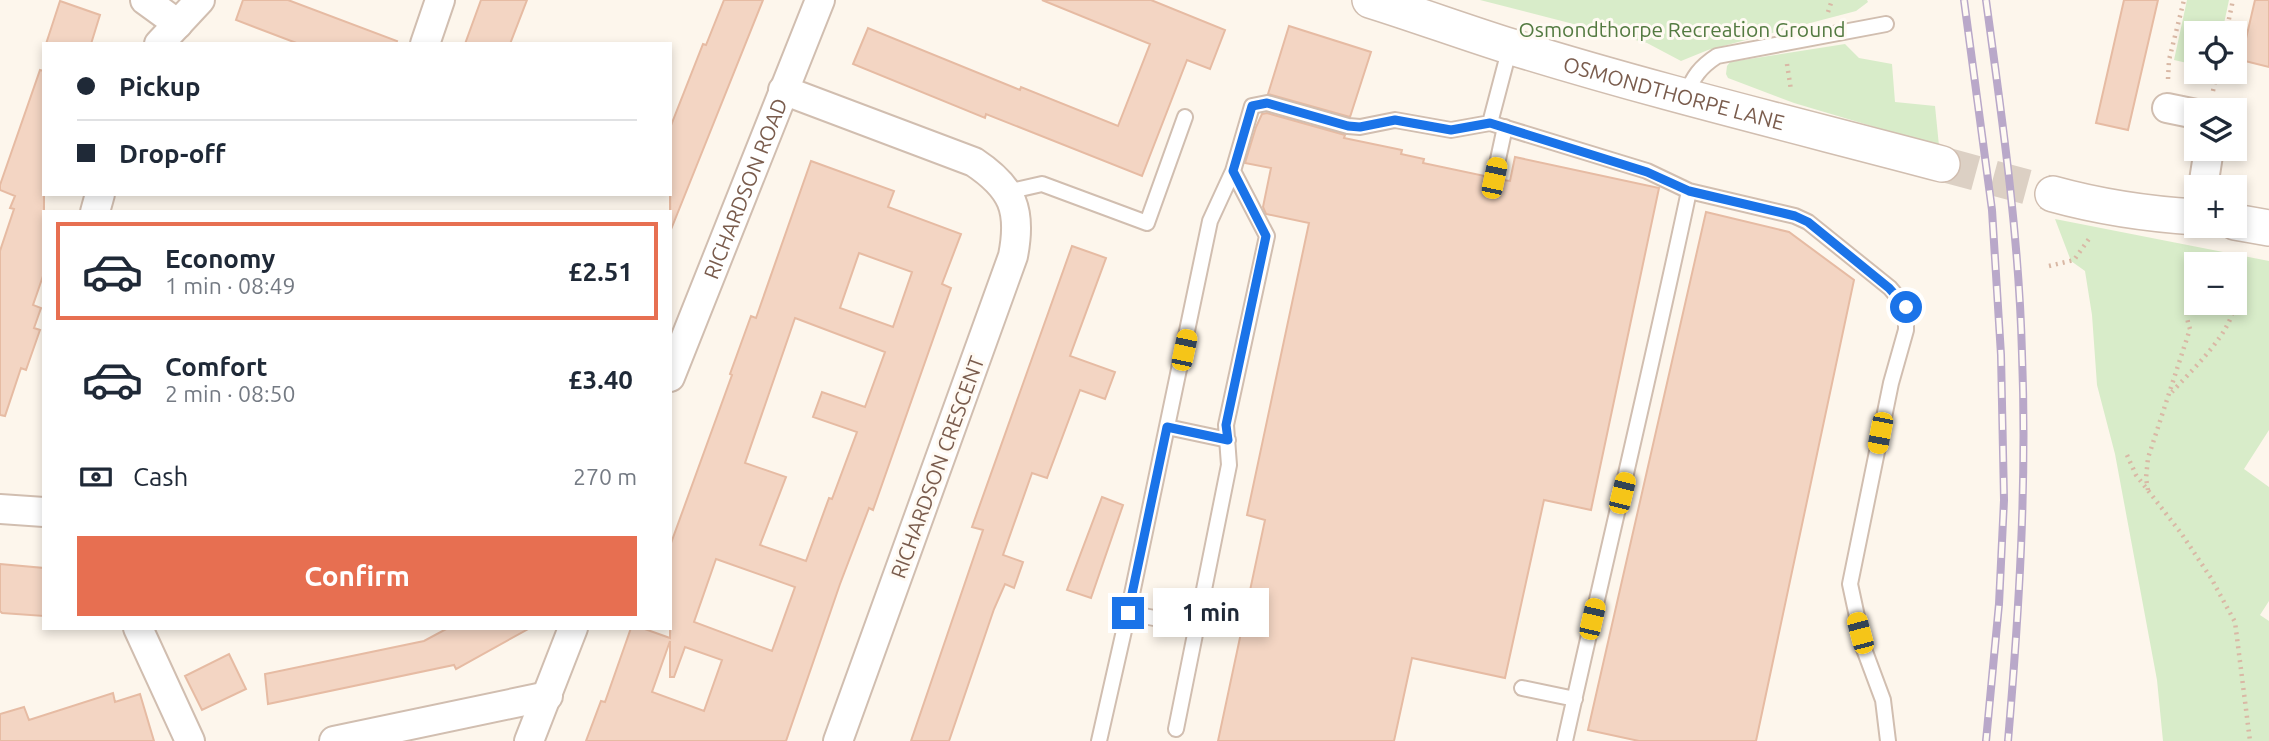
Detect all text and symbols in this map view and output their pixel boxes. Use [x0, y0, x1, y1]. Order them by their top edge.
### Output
park label: Osmondthorpe Recreation Ground [1519, 17, 1845, 41]
map controls [2184, 21, 2247, 315]
button: locate [2184, 21, 2247, 84]
street label: OSMONDTHORPE LANE [1561, 51, 1787, 134]
text: Pickup [119, 72, 201, 101]
street label: RICHARDSON ROAD [698, 95, 792, 282]
button: layers [2184, 98, 2247, 161]
text: Drop-off [119, 139, 226, 168]
car [1480, 155, 1509, 201]
button: + [2184, 175, 2247, 238]
icon: car [81, 240, 144, 303]
text: Economy [165, 244, 275, 273]
button: − [2184, 252, 2247, 315]
text: £2.51 [568, 257, 633, 286]
text: 1 min · 08:49 [165, 273, 296, 298]
route start [1890, 291, 1922, 323]
car [1170, 327, 1199, 373]
icon: car [81, 348, 144, 411]
text: Comfort [165, 352, 268, 381]
street label: RICHARDSON CRESCENT [886, 352, 989, 581]
text: £3.40 [568, 365, 633, 394]
text: 2 min · 08:50 [165, 381, 296, 406]
car [1866, 410, 1895, 456]
icon: cash [77, 458, 115, 496]
text: Cash [133, 462, 188, 491]
text: 270 m [573, 464, 637, 489]
car [1607, 470, 1638, 516]
button: Confirm [77, 536, 637, 616]
callout: 1 min [1152, 588, 1268, 638]
car [1578, 596, 1607, 642]
route end [1112, 597, 1144, 629]
text: 1 min [1182, 600, 1240, 625]
car [1845, 610, 1876, 656]

